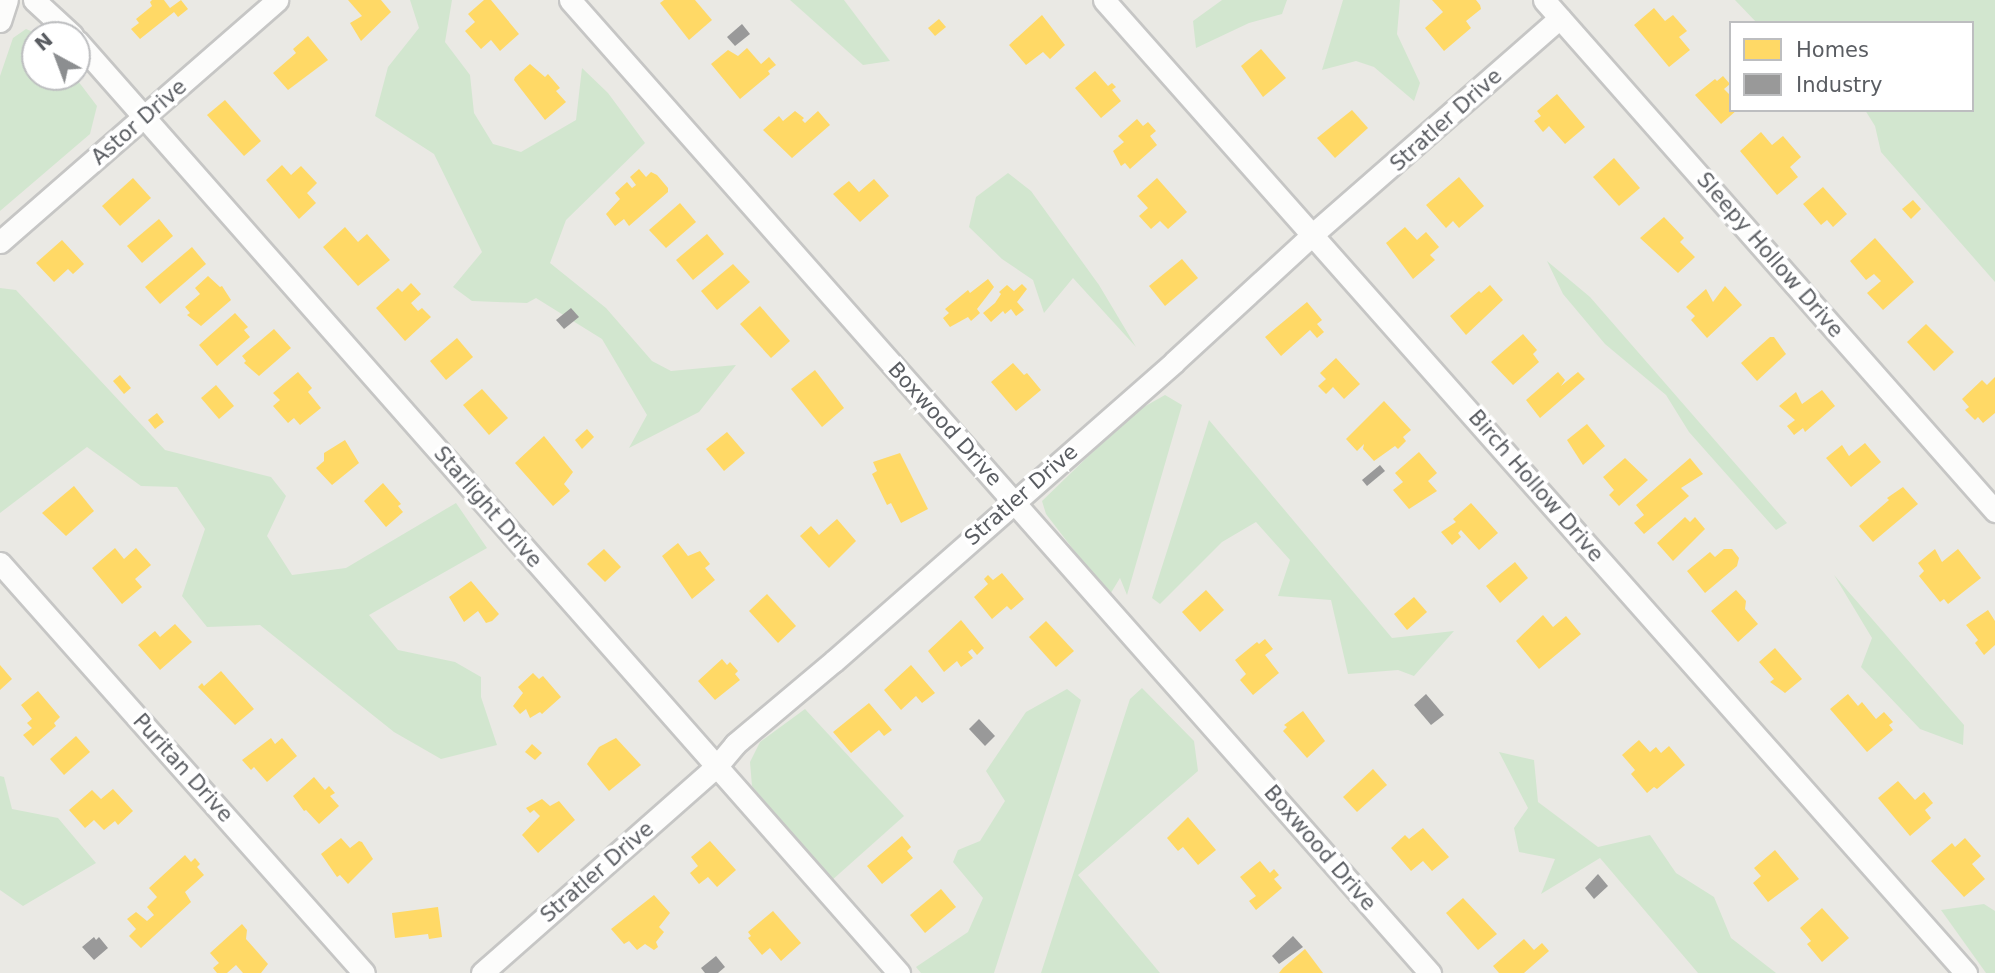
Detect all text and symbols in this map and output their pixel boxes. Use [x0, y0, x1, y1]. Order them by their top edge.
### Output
north arrow [21, 21, 91, 91]
legend [1729, 21, 1974, 112]
text: N [30, 28, 57, 55]
text: Homes [1796, 38, 1869, 62]
street label: Stratler Drive [1385, 63, 1507, 177]
text: Industry [1796, 73, 1882, 97]
street label: Astor Drive [86, 74, 192, 170]
street label: Sleepy Hollow Drive [1691, 167, 1849, 343]
street label: Boxwood Drive [883, 357, 1007, 491]
street label: Birch Hollow Drive [1463, 405, 1609, 567]
street label: Stratler Drive [959, 439, 1083, 551]
street label: Starlight Drive [429, 441, 547, 573]
street label: Puritan Drive [128, 709, 238, 827]
street label: Boxwood Drive [1259, 780, 1381, 916]
street label: Stratler Drive [535, 816, 659, 928]

